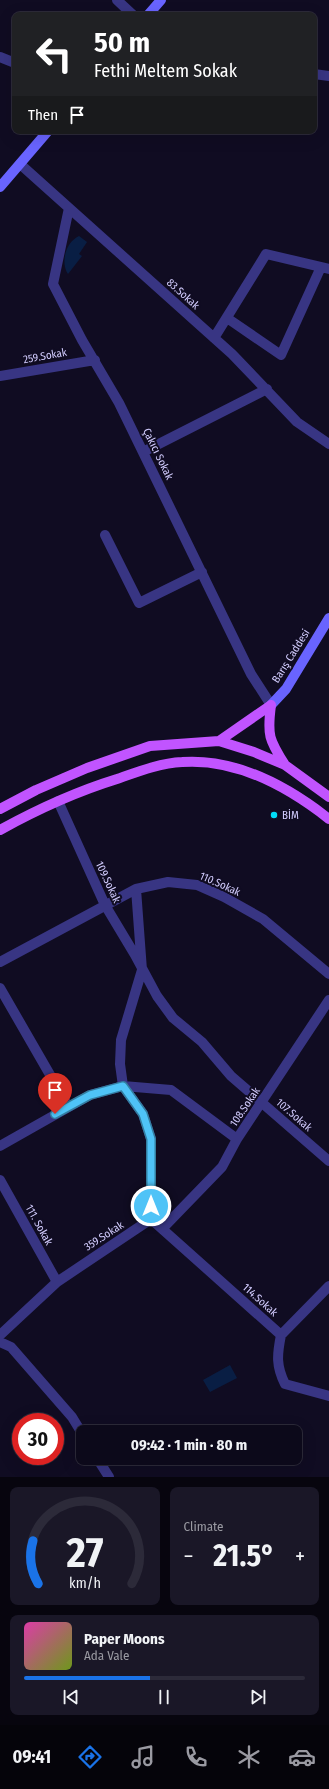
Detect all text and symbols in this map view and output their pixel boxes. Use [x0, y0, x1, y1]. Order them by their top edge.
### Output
text: 50 m [94, 26, 150, 59]
icon: left [28, 28, 80, 80]
text: Fethi Meltem Sokak [94, 60, 237, 82]
icon: arrive [66, 104, 88, 126]
text: Then [28, 106, 58, 124]
street label: 83.Sokak [164, 276, 203, 313]
street label: 259.Sokak [22, 346, 69, 366]
street label: Çakıcı Sokak [140, 426, 176, 483]
street label: Barış Caddesi [269, 627, 313, 685]
place label: BİM [282, 808, 299, 822]
marker: BİM [269, 810, 279, 820]
street label: 109.Sokak [93, 859, 124, 906]
street label: 110.Sokak [198, 869, 243, 899]
pin [38, 1073, 72, 1114]
icon: arrive [44, 1079, 66, 1101]
street label: 108.Sokak [227, 1084, 263, 1129]
street label: 107.Sokak [273, 1096, 315, 1135]
position arrow [130, 1185, 172, 1227]
street label: 111. Sokak [23, 1203, 56, 1248]
street label: 359.Sokak [82, 1218, 127, 1254]
street label: 114.Sokak [240, 1281, 281, 1320]
speed limit sign: 30 [12, 1413, 64, 1465]
text: 09:42 · 1 min · 80 m [131, 1436, 247, 1454]
text: Climate [184, 1519, 224, 1534]
text: 27 [65, 1528, 103, 1578]
text: 21.5° [213, 1538, 275, 1574]
text: − [184, 1543, 193, 1570]
text: + [295, 1543, 305, 1570]
text: km/h [69, 1575, 101, 1592]
text: Paper Moons [84, 1630, 165, 1648]
text: Ada Vale [84, 1648, 129, 1663]
icon: previous [60, 1686, 82, 1708]
icon: pause [153, 1686, 175, 1708]
icon: next [247, 1686, 269, 1708]
icon: directions [76, 1743, 104, 1771]
icon: music [129, 1743, 157, 1771]
icon: phone [182, 1743, 210, 1771]
icon: climate [235, 1743, 263, 1771]
icon: car [288, 1743, 316, 1771]
text: 09:41 [13, 1746, 51, 1768]

